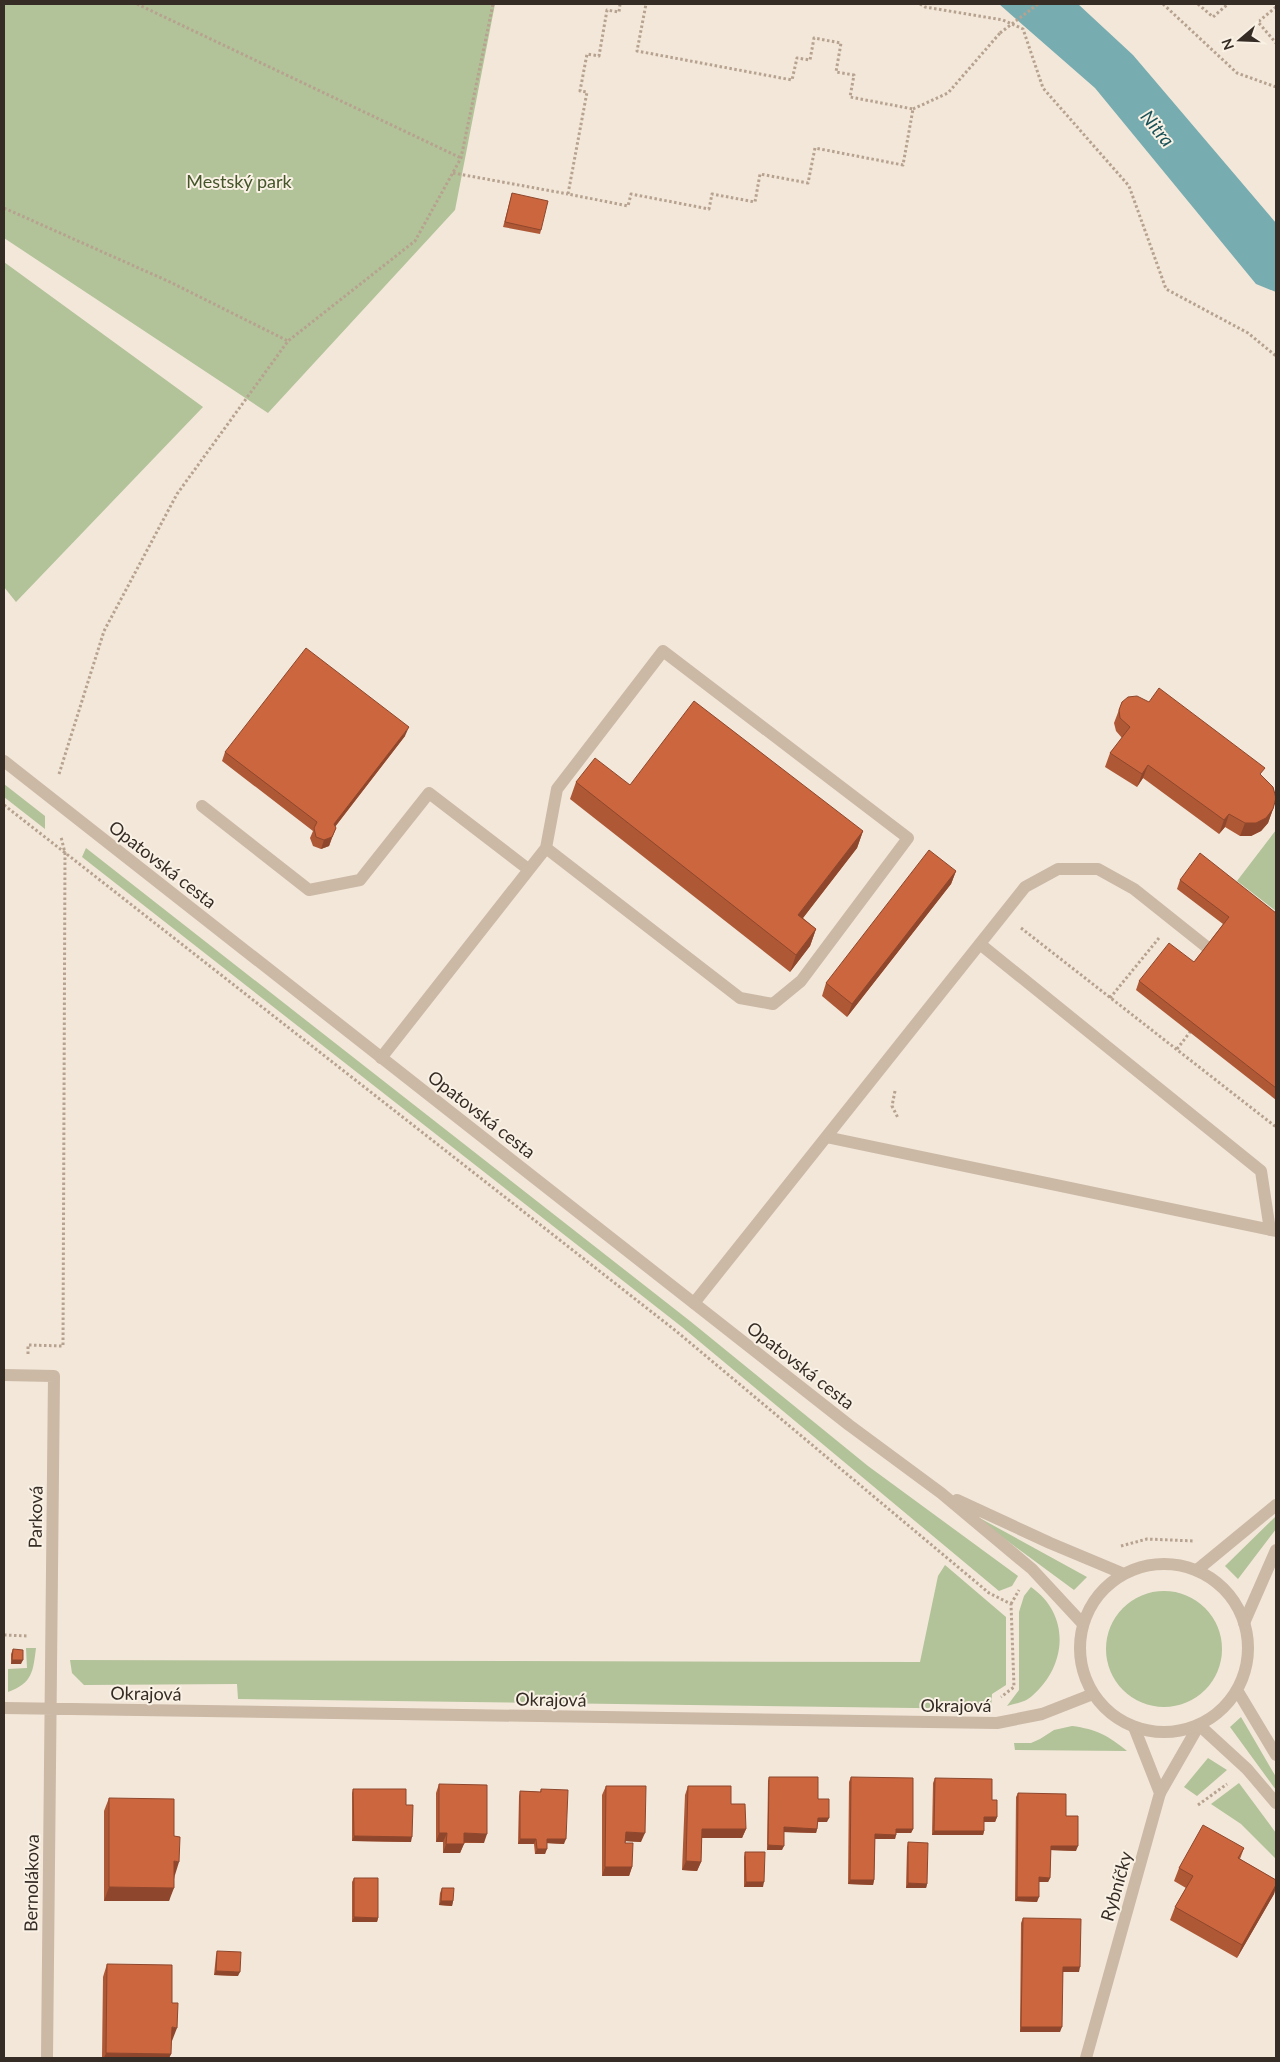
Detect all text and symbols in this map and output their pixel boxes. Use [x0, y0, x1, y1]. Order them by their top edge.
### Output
north arrow [1215, 15, 1265, 65]
text: N [1217, 37, 1237, 52]
water label: Nitra [1136, 105, 1180, 151]
park label: Mestský park [186, 170, 293, 192]
street label: Opatovská cesta [105, 815, 221, 913]
street label: Opatovská cesta [424, 1065, 540, 1163]
street label: Opatovská cesta [743, 1316, 859, 1414]
street label: Parková [23, 1485, 47, 1549]
street label: Okrajová [110, 1681, 182, 1705]
street label: Okrajová [515, 1687, 587, 1711]
street label: Okrajová [920, 1694, 992, 1716]
street label: Bernolákova [19, 1834, 43, 1932]
street label: Rybníčky [1096, 1848, 1137, 1924]

